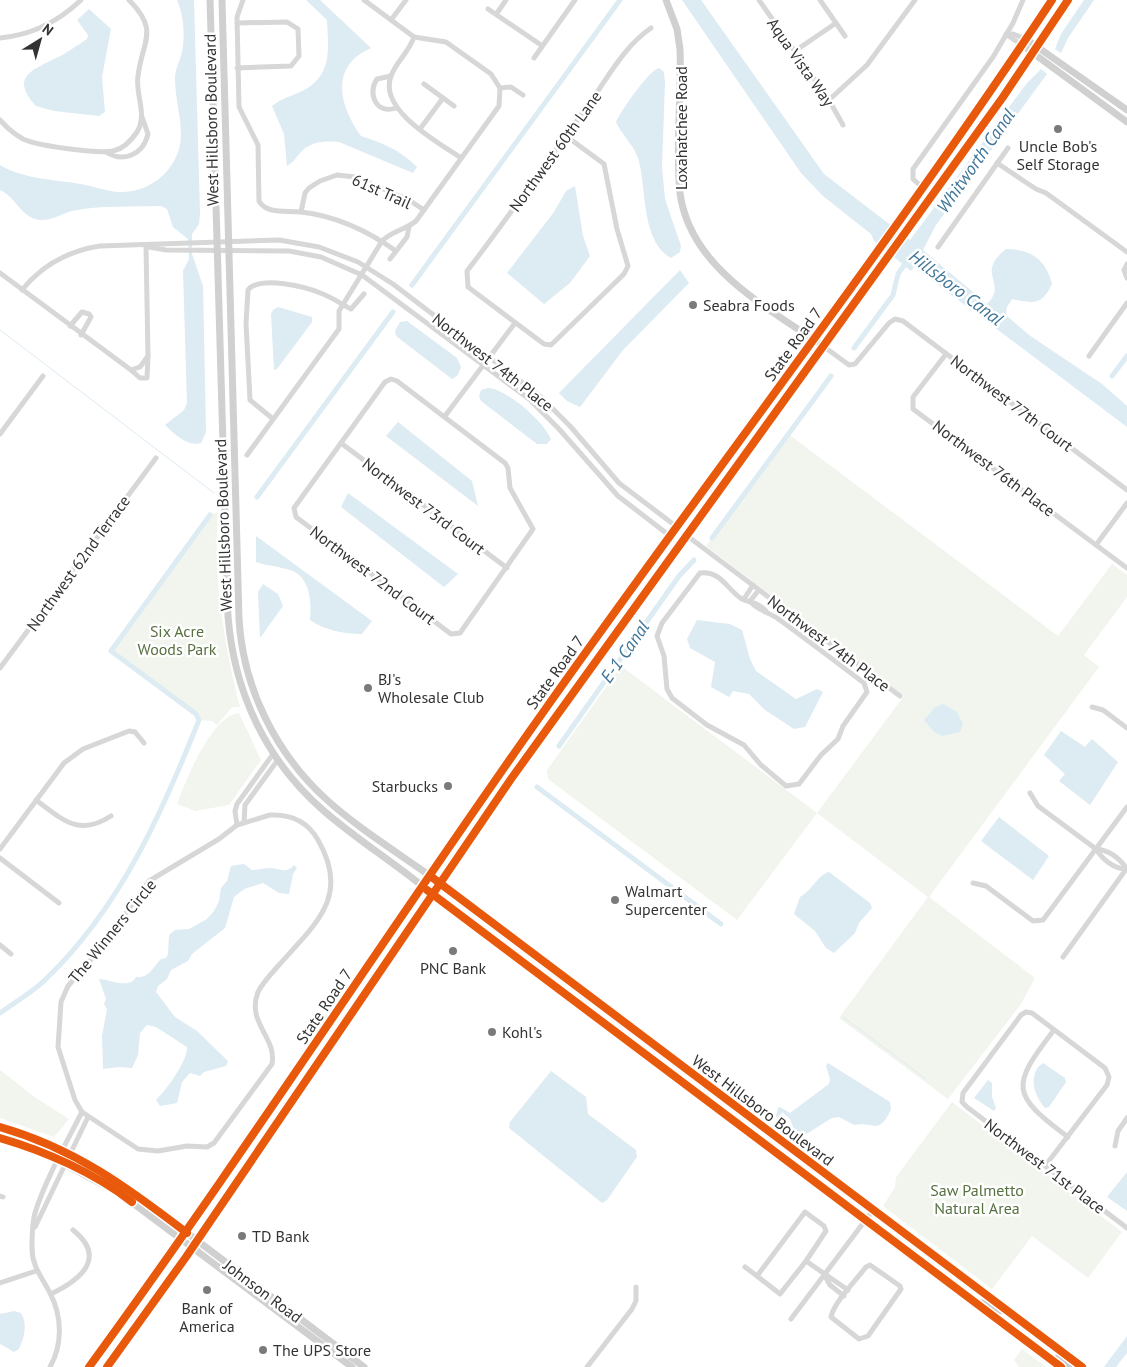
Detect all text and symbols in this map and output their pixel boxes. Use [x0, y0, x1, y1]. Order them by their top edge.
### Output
street label: Aqua Vista Way [763, 14, 839, 111]
north arrow [15, 15, 65, 65]
text: N [39, 20, 57, 40]
street label: West Hillsboro Boulevard [199, 34, 223, 206]
street label: Loxahatchee Road [671, 66, 691, 190]
street label: Northwest 60th Lane [505, 87, 605, 215]
water label: Whitworth Canal [931, 104, 1020, 217]
marker: Uncle Bob's Self Storage [1052, 123, 1064, 135]
place label: Uncle Bob's Self Storage [1016, 136, 1100, 174]
street label: 61st Trail [349, 169, 415, 213]
water label: Hillsboro Canal [905, 245, 1008, 331]
place label: Seabra Foods [703, 295, 795, 315]
marker: Seabra Foods [687, 299, 699, 311]
street label: State Road 7 [760, 303, 826, 385]
street label: Northwest 74th Place [429, 309, 557, 415]
street label: Northwest 77th Court [947, 350, 1078, 456]
street label: Northwest 76th Place [929, 415, 1059, 521]
street label: West Hillsboro Boulevard [210, 438, 236, 612]
street label: Northwest 73rd Court [359, 453, 490, 559]
street label: Northwest 62nd Terrace [22, 491, 134, 635]
street label: Northwest 72nd Court [306, 521, 440, 629]
street label: Northwest 74th Place [764, 590, 894, 696]
water label: E-1 Canal [595, 616, 654, 687]
park label: Six Acre Woods Park [138, 621, 217, 659]
street label: State Road 7 [522, 631, 588, 713]
place label: BJ's Wholesale Club [378, 669, 484, 707]
marker: BJ's Wholesale Club [362, 682, 374, 694]
place label: Starbucks [372, 776, 438, 796]
marker: Starbucks [442, 780, 454, 792]
street label: The Winners Circle [64, 875, 160, 987]
place label: Walmart Supercenter [625, 881, 707, 919]
marker: Walmart Supercenter [609, 894, 621, 906]
marker: PNC Bank [447, 945, 459, 957]
place label: PNC Bank [420, 958, 486, 978]
street label: State Road 7 [292, 965, 356, 1047]
place label: Kohl's [502, 1022, 542, 1042]
marker: Kohl's [486, 1026, 498, 1038]
street label: West Hillsboro Boulevard [688, 1050, 838, 1170]
street label: Northwest 71st Place [981, 1114, 1109, 1218]
park label: Saw Palmetto Natural Area [930, 1180, 1024, 1218]
place label: TD Bank [252, 1226, 310, 1246]
marker: TD Bank [236, 1230, 248, 1242]
street label: Johnson Road [219, 1254, 306, 1327]
marker: Bank of America [201, 1284, 213, 1296]
place label: Bank of America [179, 1298, 235, 1336]
place label: The UPS Store [273, 1340, 371, 1360]
marker: The UPS Store [257, 1344, 269, 1356]

